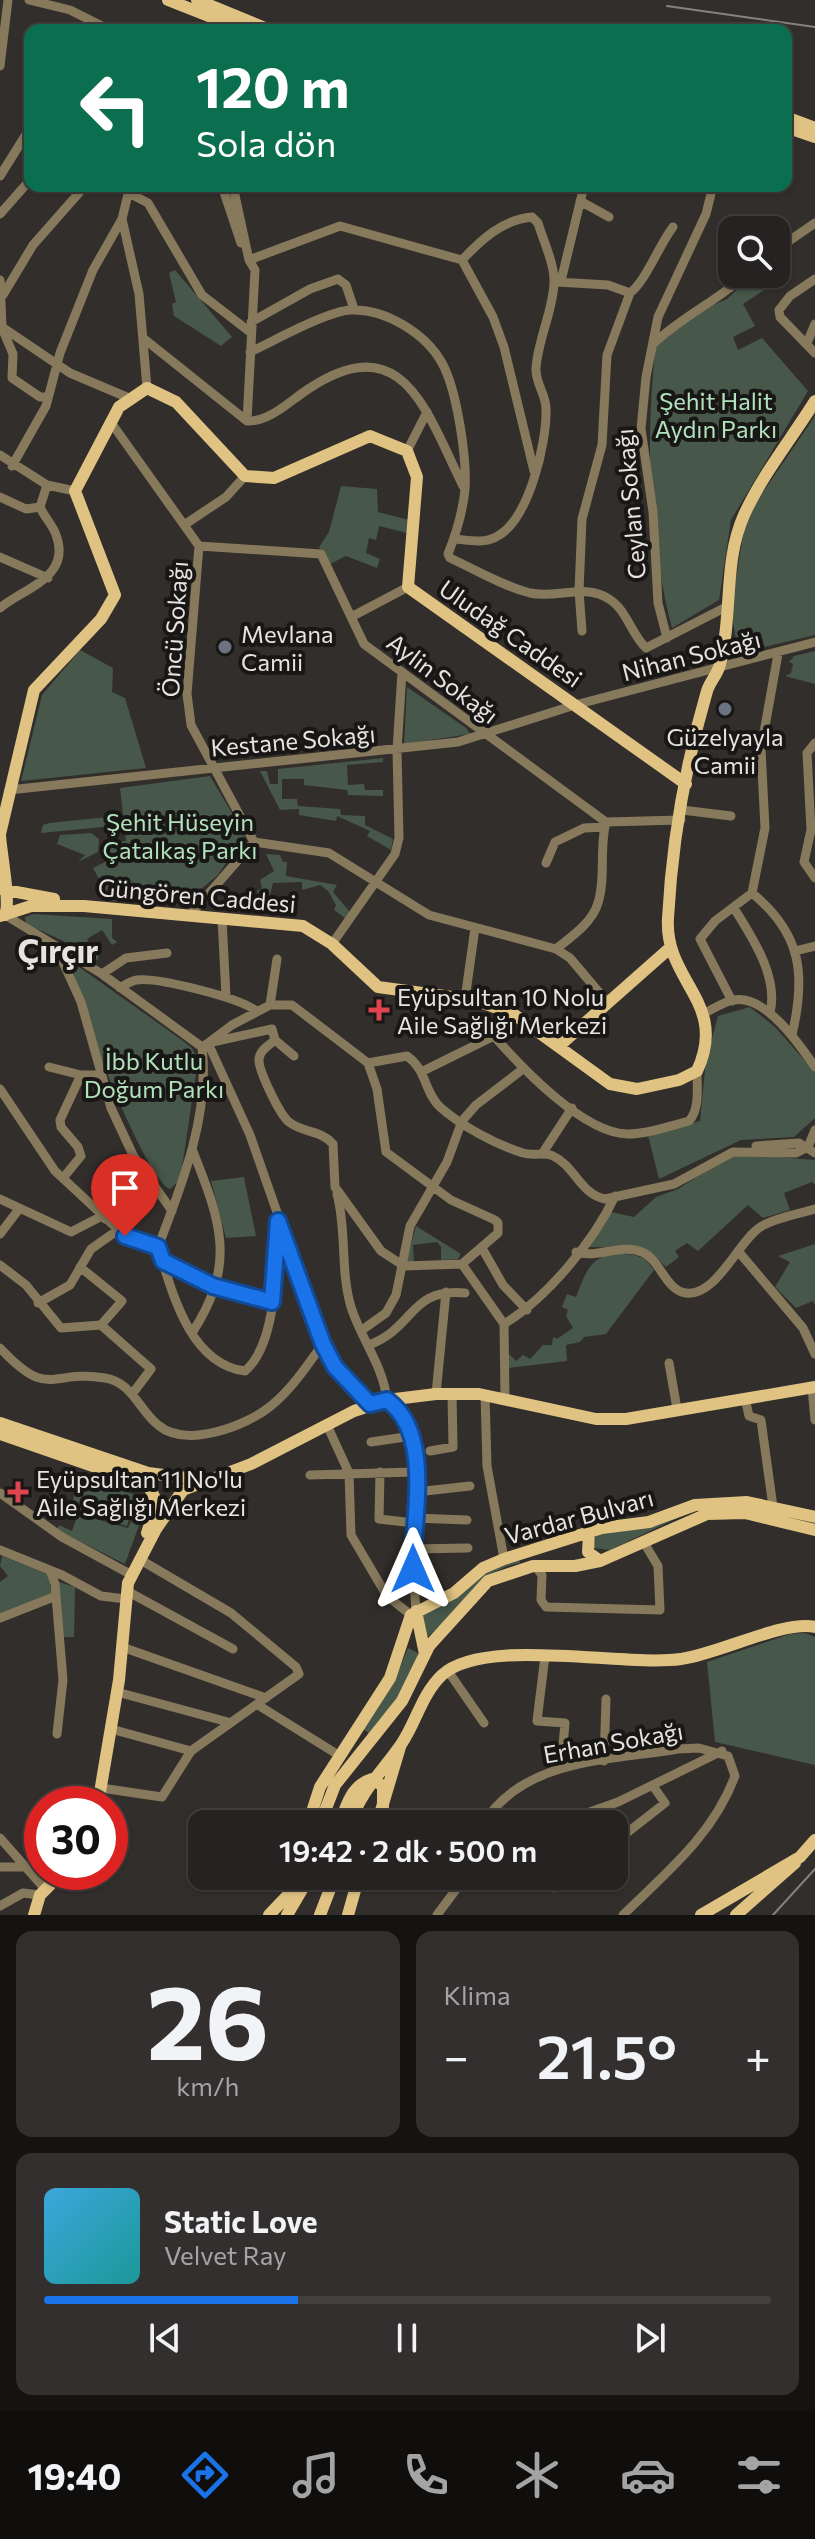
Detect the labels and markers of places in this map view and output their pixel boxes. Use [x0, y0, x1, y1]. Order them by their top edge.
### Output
place label: Mevlana Camii [241, 619, 334, 676]
marker: Mevlana Camii [216, 638, 234, 656]
marker: Güzelyayla Camii [716, 700, 734, 718]
place label: Güzelyayla Camii [666, 722, 784, 779]
place label: Eyüpsultan 10 Nolu Aile Sağlığı Merkezi [397, 982, 607, 1039]
marker: Eyüpsultan 10 Nolu Aile Sağlığı Merkezi [368, 999, 390, 1021]
pin [91, 1154, 159, 1236]
place label: Eyüpsultan 11 No'lu Aile Sağlığı Merkezi [36, 1464, 246, 1521]
marker: Eyüpsultan 11 No'lu Aile Sağlığı Merkezi [7, 1481, 29, 1503]

